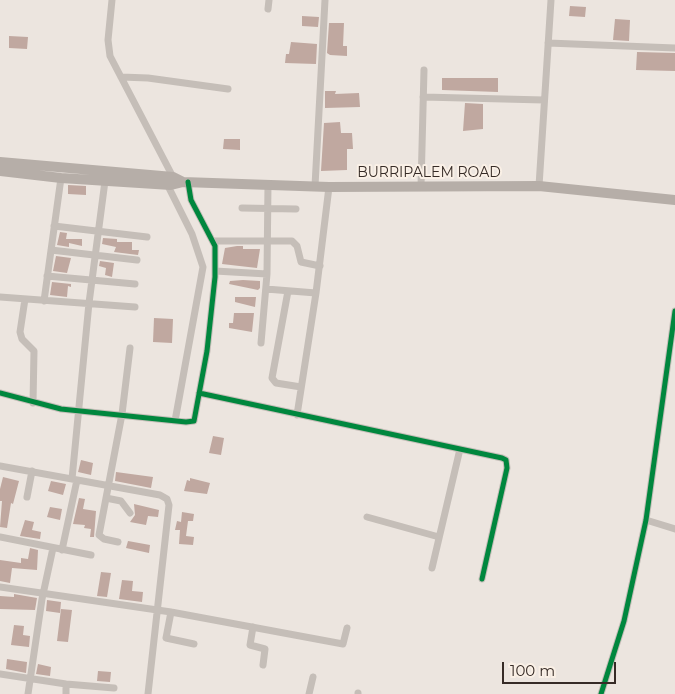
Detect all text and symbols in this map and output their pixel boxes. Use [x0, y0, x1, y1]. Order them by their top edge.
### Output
street label: BURRIPALEM ROAD [357, 165, 501, 181]
scale bar [505, 652, 619, 684]
text: 100 m [510, 661, 555, 680]

